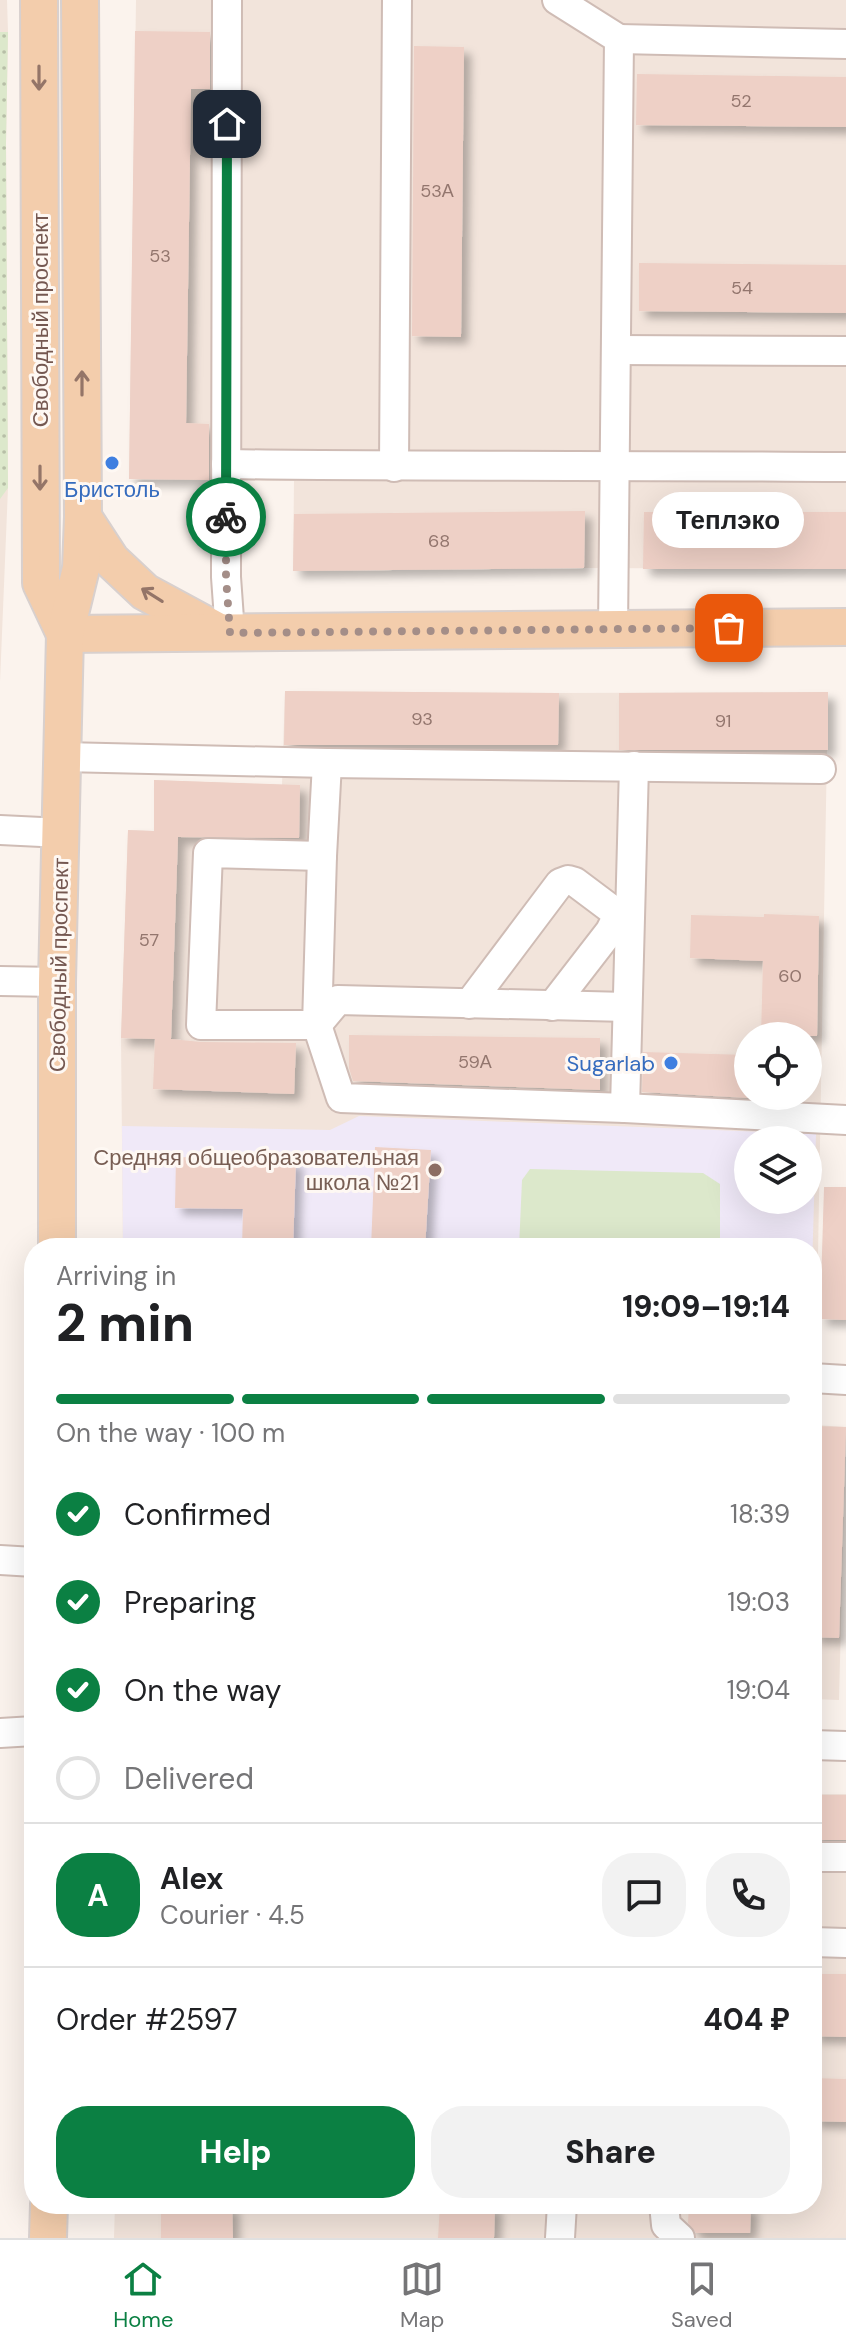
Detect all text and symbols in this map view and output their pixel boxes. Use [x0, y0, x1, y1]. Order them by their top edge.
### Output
one-way arrow [31, 64, 47, 91]
house number: 52 [730, 89, 752, 113]
pin [193, 90, 261, 158]
icon: home [205, 102, 249, 146]
house number: 53А [420, 179, 454, 203]
street label: Свободный проспект [26, 213, 55, 427]
house number: 53 [149, 244, 171, 268]
house number: 54 [731, 276, 753, 300]
one-way arrow [74, 370, 90, 397]
marker: Бристоль [103, 454, 121, 472]
one-way arrow [32, 464, 48, 491]
place label: Бристоль [64, 475, 160, 504]
courier [186, 477, 266, 557]
callout: Теплэко [653, 492, 805, 548]
icon: bike [204, 495, 248, 539]
text: Теплэко [676, 503, 780, 537]
house number: 68 [428, 529, 450, 553]
one-way arrow [141, 586, 164, 602]
pin [695, 594, 763, 662]
icon: bag [707, 606, 751, 650]
house number: 93 [411, 707, 433, 731]
house number: 91 [715, 709, 731, 733]
street label: Свободный проспект [43, 858, 75, 1072]
house number: 57 [139, 928, 159, 952]
house number: 60 [778, 964, 802, 988]
map controls [734, 1022, 822, 1214]
button: locate [734, 1022, 822, 1110]
place label: Sugarlab [567, 1049, 655, 1078]
house number: 59А [458, 1050, 492, 1074]
marker: Sugarlab [662, 1054, 680, 1072]
button: layers [734, 1126, 822, 1214]
place label: Средняя общеобразовательная школа №21 [93, 1143, 419, 1197]
marker: Средняя общеобразовательная школа №21 [426, 1161, 444, 1179]
text: Arriving in [56, 1259, 176, 1293]
text: 19:09–19:14 [622, 1287, 790, 1326]
text: 2 min [56, 1289, 194, 1357]
text: On the way · 100 m [56, 1416, 285, 1450]
icon: check [56, 1492, 100, 1536]
text: Confirmed [124, 1495, 271, 1534]
text: 18:39 [730, 1497, 790, 1531]
icon: check [56, 1580, 100, 1624]
text: Preparing [124, 1583, 256, 1622]
text: 19:03 [727, 1585, 790, 1619]
icon: check [56, 1668, 100, 1712]
text: On the way [124, 1671, 281, 1710]
text: 19:04 [727, 1673, 790, 1707]
text: Delivered [124, 1759, 254, 1798]
button: chat [602, 1853, 686, 1937]
button: phone [706, 1853, 790, 1937]
text: Alex [160, 1859, 223, 1898]
text: A [87, 1876, 109, 1915]
text: Courier · 4.5 [160, 1898, 305, 1932]
text: Order #2597 [56, 2000, 238, 2039]
text: 404 ₽ [703, 2000, 790, 2039]
button: Help [56, 2106, 415, 2198]
button: Share [431, 2106, 790, 2198]
tab: Home [113, 2257, 173, 2334]
tab: Map [400, 2257, 444, 2334]
tab: Saved [671, 2257, 733, 2334]

